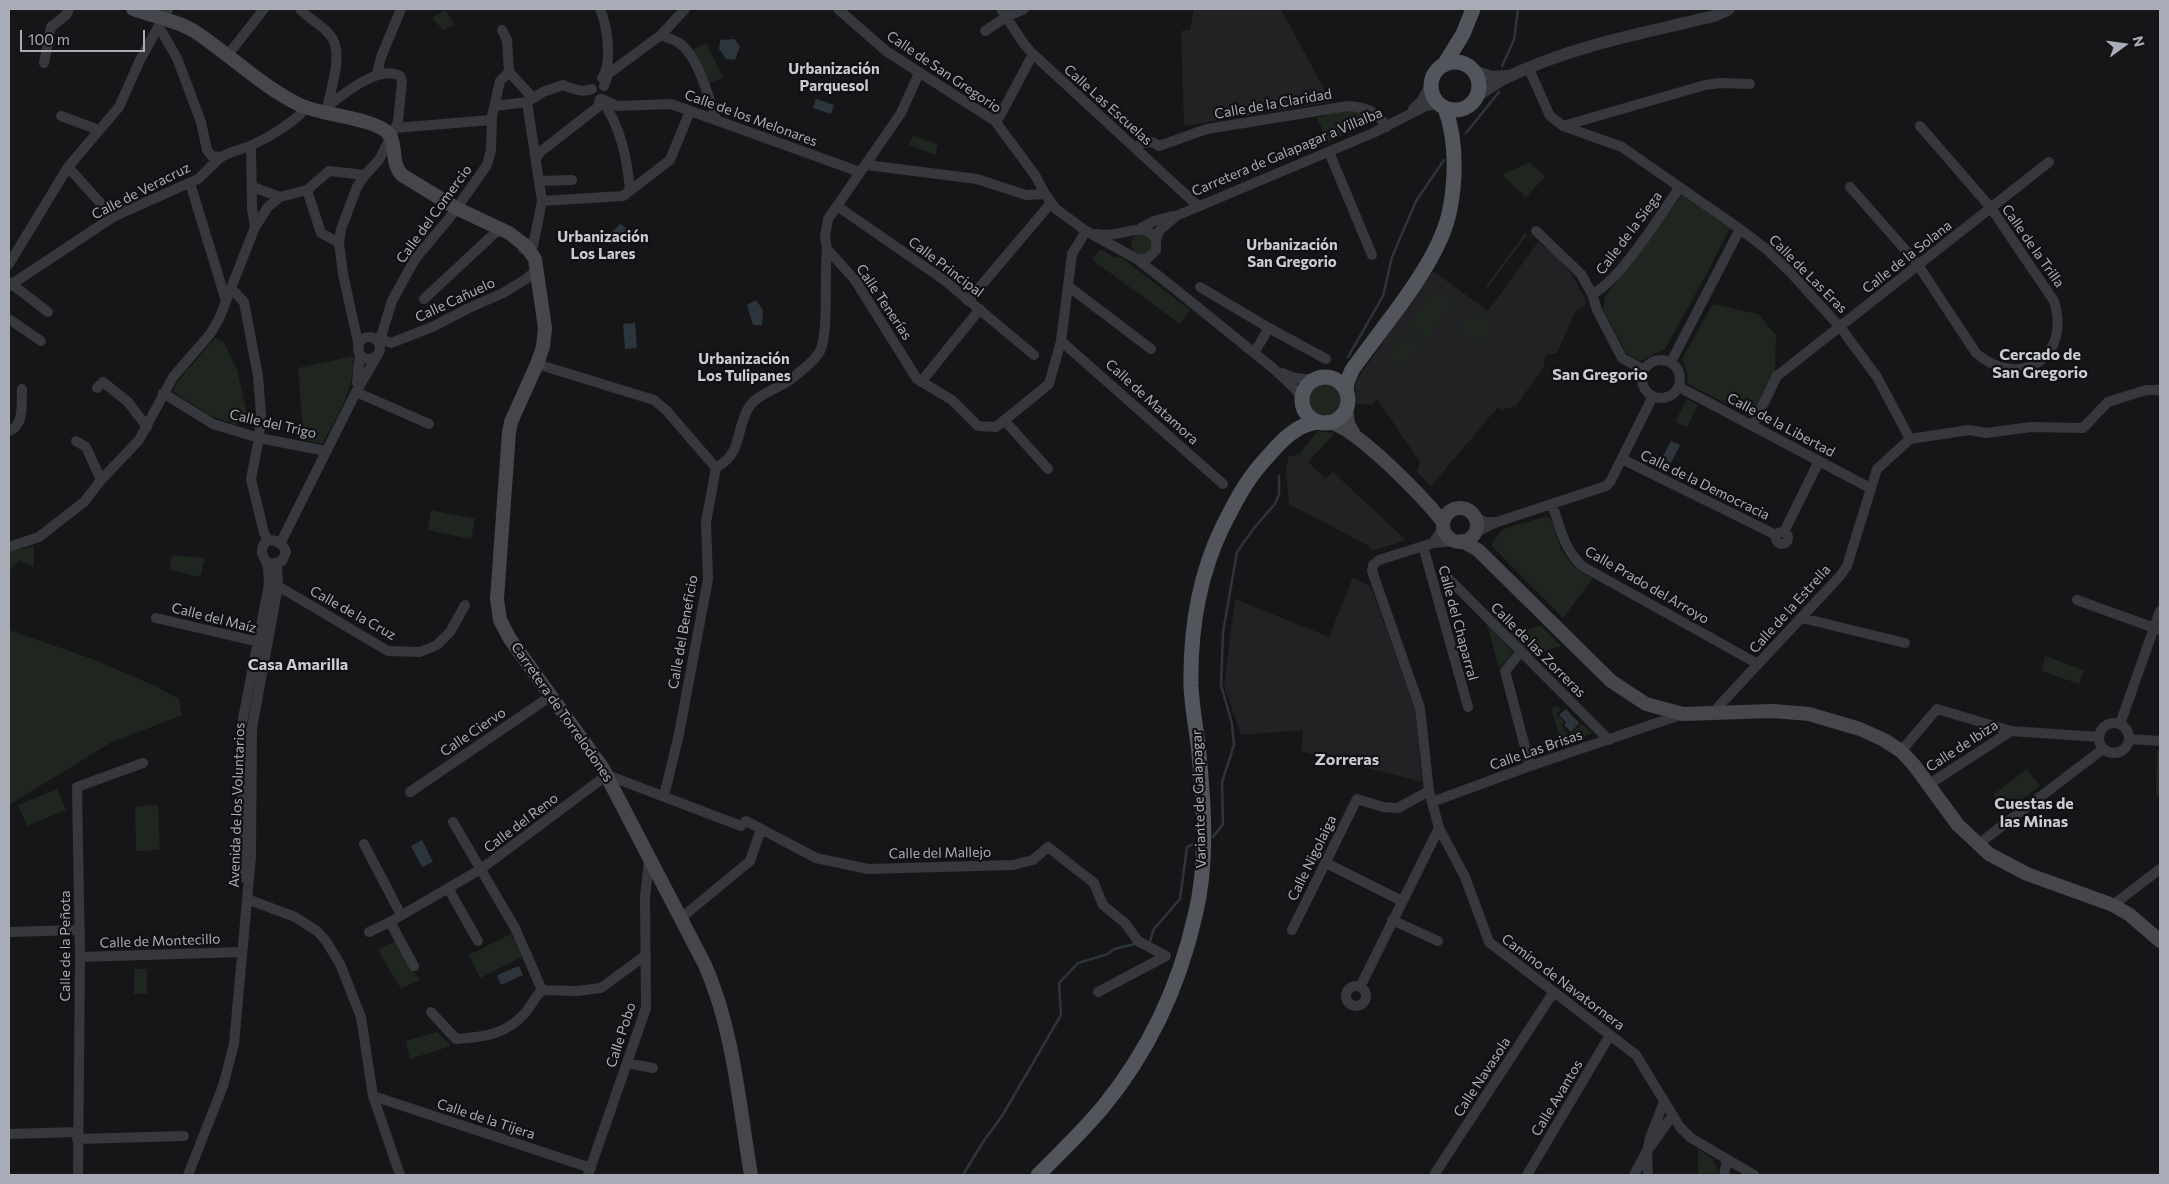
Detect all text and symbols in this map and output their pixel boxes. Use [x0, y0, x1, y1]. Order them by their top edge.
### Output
scale bar [22, 20, 148, 52]
north arrow [2099, 20, 2149, 70]
street label: Calle de San Gregorio [883, 27, 1005, 117]
text: 100 m [28, 30, 70, 48]
text: N [2130, 34, 2149, 48]
district label: Urbanización Parquesol [788, 60, 880, 95]
street label: Calle Las Escuelas [1061, 61, 1155, 149]
street label: Calle de la Claridad [1213, 85, 1333, 123]
street label: Calle de los Melonares [682, 86, 820, 150]
street label: Carretera de Galapagar a Villalba [1189, 104, 1385, 200]
street label: Calle de Veracruz [89, 159, 193, 223]
street label: Calle del Comercio [393, 161, 475, 267]
street label: Calle de la Siega [1592, 188, 1666, 278]
street label: Calle de la Trilla [1998, 201, 2068, 291]
street label: Calle de la Solana [1859, 217, 1955, 297]
district label: Urbanización Los Lares [557, 228, 649, 263]
street label: Calle de Las Eras [1765, 231, 1851, 317]
street label: Calle Principal [905, 233, 987, 301]
district label: Urbanización San Gregorio [1246, 236, 1338, 271]
street label: Calle Tenerías [853, 261, 915, 343]
street label: Calle Cañuelo [412, 274, 498, 326]
district label: Cercado de San Gregorio [1992, 345, 2088, 383]
district label: Urbanización Los Tulipanes [697, 350, 791, 385]
street label: Calle de Matamora [1102, 356, 1202, 448]
district label: San Gregorio [1552, 365, 1648, 385]
street label: Calle de la Libertad [1724, 389, 1838, 461]
street label: Calle del Trigo [228, 406, 318, 442]
street label: Calle de la Democracia [1638, 446, 1772, 524]
street label: Calle Prado del Arroyo [1582, 543, 1712, 627]
street label: Calle de la Estrella [1746, 561, 1834, 657]
street label: Calle del Chaparral [1435, 564, 1481, 682]
street label: Calle del Beneficio [665, 574, 701, 690]
street label: Calle de la Cruz [307, 582, 399, 644]
street label: Calle del Maíz [170, 599, 258, 637]
street label: Calle de las Zorreras [1487, 599, 1589, 701]
street label: Carretera de Torrelodones [507, 639, 617, 785]
district label: Casa Amarilla [248, 655, 348, 675]
street label: Calle Ciervo [437, 704, 509, 760]
street label: Calle de Ibiza [1923, 717, 2001, 775]
street label: Avenida de los Voluntarios [226, 722, 248, 888]
street label: Calle Las Brisas [1488, 726, 1584, 774]
street label: Variante de Galapagar [1188, 729, 1210, 869]
district label: Zorreras [1315, 750, 1379, 770]
street label: Calle del Reno [481, 790, 561, 856]
district label: Cuestas de las Minas [1994, 794, 2074, 832]
street label: Calle Nigolaiga [1284, 812, 1340, 904]
street label: Calle del Mallejo [888, 844, 992, 862]
street label: Calle de la Peñota [57, 890, 73, 1002]
street label: Calle de Montecillo [99, 930, 221, 952]
street label: Camino de Navatornera [1498, 930, 1628, 1034]
street label: Calle Pobo [603, 1000, 639, 1070]
street label: Calle Navasola [1450, 1034, 1514, 1120]
street label: Calle Avantos [1528, 1057, 1586, 1139]
street label: Calle de la Tijera [435, 1095, 537, 1143]

